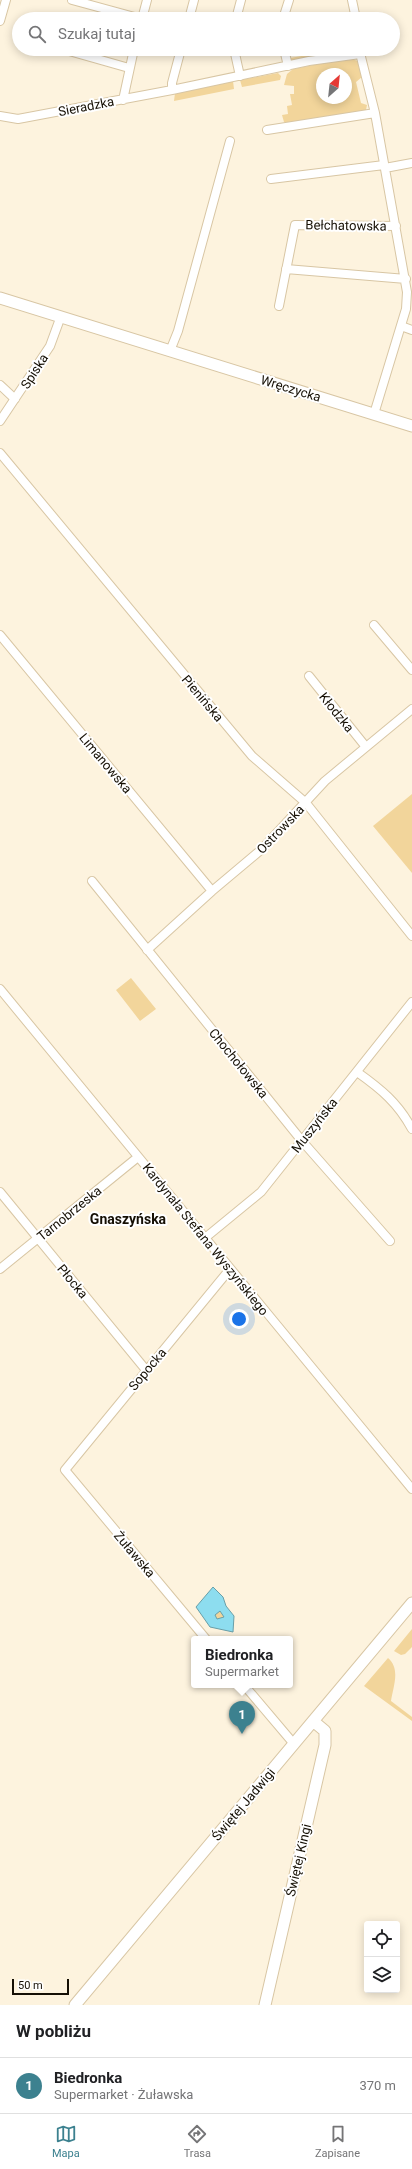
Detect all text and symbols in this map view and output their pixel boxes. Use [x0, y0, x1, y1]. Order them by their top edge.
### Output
search box [12, 12, 400, 56]
icon: search [26, 23, 48, 45]
text: Szukaj tutaj [58, 25, 136, 43]
north arrow [316, 68, 352, 104]
street label: Sieradzka [57, 94, 115, 119]
street label: Bełchatowska [305, 217, 387, 234]
street label: Spiska [18, 351, 51, 392]
street label: Wręczycka [259, 372, 323, 405]
street label: Pienińska [179, 672, 226, 725]
street label: Kłodzka [316, 690, 357, 735]
street label: Limanowska [76, 730, 135, 796]
street label: Ostrowska [254, 802, 307, 857]
street label: Chochołowska [206, 1025, 271, 1101]
street label: Muszyńska [288, 1095, 340, 1156]
street label: Kardynała Stefana Wyszyńskiego [140, 1160, 272, 1318]
street label: Tarnobrzeska [34, 1183, 105, 1244]
district label: Gnaszyńska [90, 1211, 167, 1227]
street label: Płocka [54, 1261, 91, 1301]
your location [229, 1309, 249, 1329]
street label: Sopocka [125, 1345, 169, 1393]
street label: Żuławska [111, 1528, 158, 1580]
popup [191, 1636, 293, 1688]
text: Biedronka [205, 1646, 273, 1664]
text: Supermarket [205, 1664, 279, 1679]
pin: 1 [229, 1701, 255, 1734]
street label: Świętej Jadwigi [209, 1765, 278, 1844]
street label: Świętej Kingi [283, 1822, 314, 1898]
map controls [364, 1921, 400, 1993]
button: locate [364, 1921, 400, 1957]
button: layers [364, 1957, 400, 1993]
scale bar [12, 1977, 69, 1996]
text: 50 m [18, 1979, 43, 1992]
text: W pobliżu [16, 2021, 91, 2041]
text: Biedronka [54, 2069, 122, 2087]
text: 1 [25, 2078, 33, 2093]
text: 370 m [359, 2078, 396, 2093]
text: Supermarket · Żuławska [54, 2087, 193, 2102]
tab: Mapa [52, 2123, 80, 2160]
tab: Trasa [184, 2123, 211, 2160]
tab: Zapisane [315, 2123, 360, 2160]

